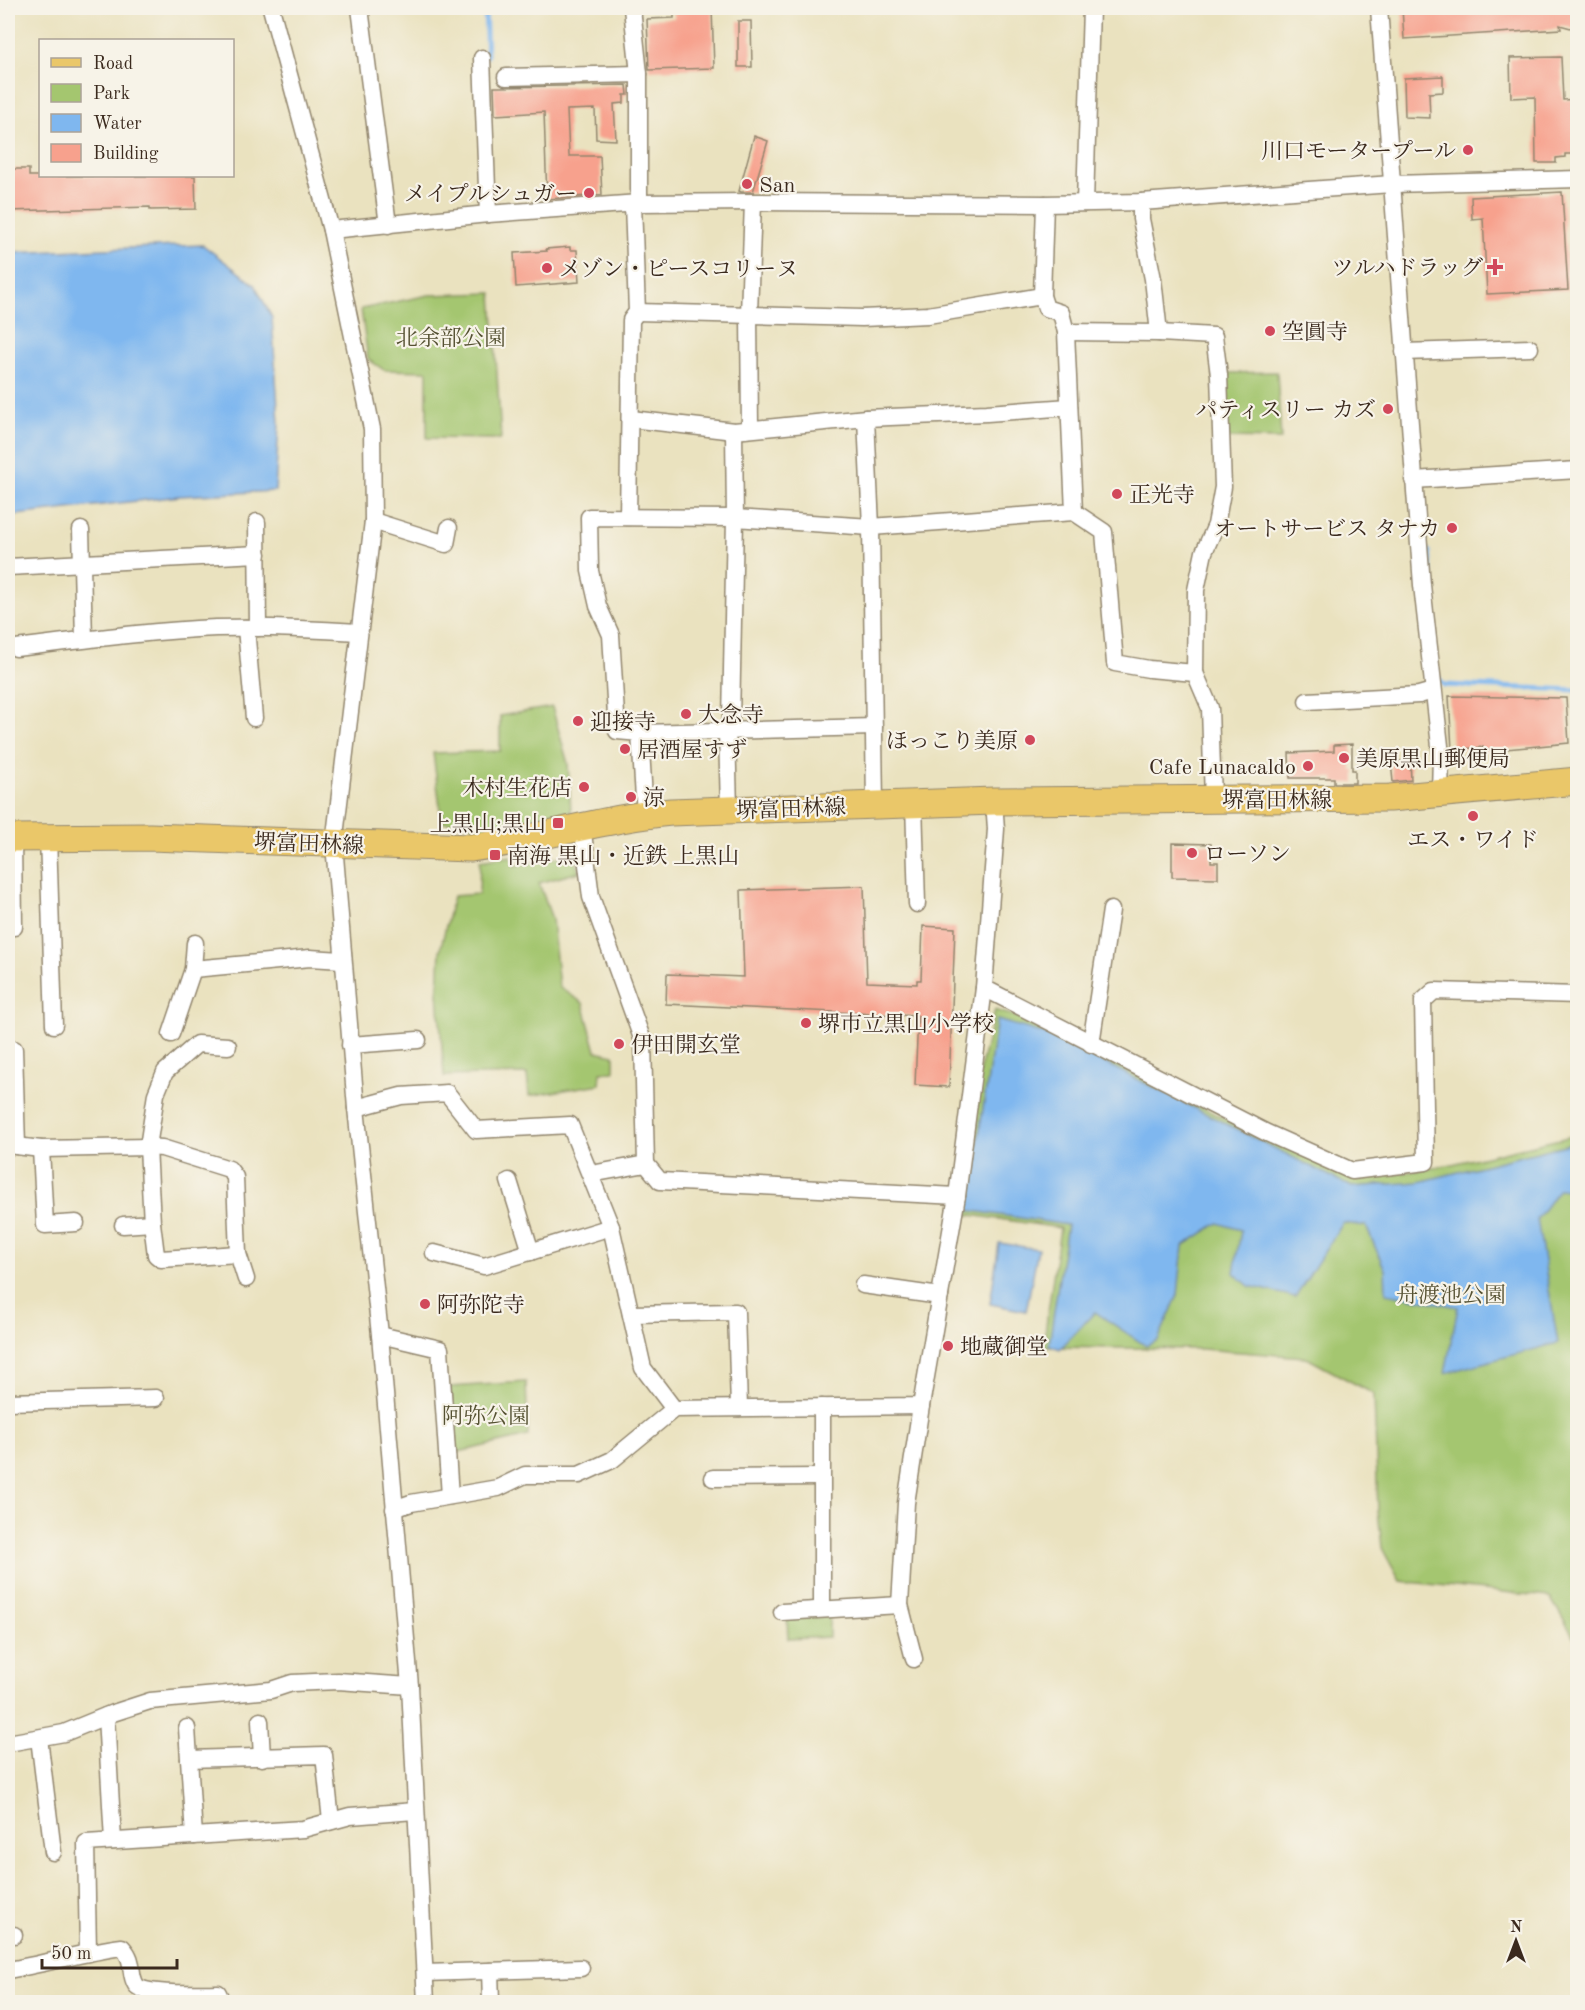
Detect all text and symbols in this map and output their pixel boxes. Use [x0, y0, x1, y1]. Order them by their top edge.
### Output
legend [39, 39, 234, 177]
text: Road [93, 55, 133, 73]
text: Park [93, 85, 130, 103]
text: Water [93, 115, 142, 133]
place label: 川口モータープール [1261, 140, 1456, 163]
marker: 川口モータープール [1461, 143, 1475, 157]
text: Building [93, 145, 159, 163]
place label: San [759, 175, 796, 197]
marker: San [740, 177, 754, 191]
place label: メイプルシュガー [404, 183, 577, 206]
marker: メイプルシュガー [582, 186, 596, 200]
place label: メゾン・ピースコリーヌ [559, 257, 798, 281]
place label: ツルハドラッグ [1331, 257, 1483, 280]
marker: ツルハドラッグ [1488, 260, 1502, 274]
marker: メゾン・ピースコリーヌ [540, 261, 554, 275]
place label: 空圓寺 [1282, 320, 1348, 344]
marker: 空圓寺 [1263, 324, 1277, 338]
park label: 北余部公園 [396, 326, 506, 350]
place label: パティスリー カズ [1196, 399, 1376, 422]
marker: パティスリー カズ [1381, 402, 1395, 416]
place label: 正光寺 [1129, 483, 1195, 507]
marker: 正光寺 [1110, 487, 1124, 501]
place label: オートサービス タナカ [1214, 518, 1440, 541]
marker: オートサービス タナカ [1445, 521, 1459, 535]
place label: 大念寺 [698, 703, 764, 727]
marker: 大念寺 [679, 707, 693, 721]
place label: 迎接寺 [590, 710, 656, 734]
marker: 迎接寺 [571, 714, 585, 728]
place label: ほっこり美原 [886, 729, 1018, 753]
marker: ほっこり美原 [1023, 733, 1037, 747]
place label: 居酒屋すず [637, 738, 747, 762]
marker: 居酒屋すず [618, 742, 632, 756]
place label: 美原黒山郵便局 [1356, 747, 1510, 771]
marker: 美原黒山郵便局 [1337, 751, 1351, 765]
place label: Cafe Lunacaldo [1149, 757, 1296, 779]
marker: Cafe Lunacaldo [1301, 759, 1315, 773]
place label: 木村生花店 [462, 776, 572, 800]
marker: 木村生花店 [577, 780, 591, 794]
place label: 涼 [643, 786, 665, 810]
street label: 堺富田林線 [1222, 788, 1332, 812]
marker: 涼 [624, 790, 638, 804]
street label: 堺富田林線 [736, 795, 846, 823]
marker: エス・ワイド [1466, 809, 1480, 823]
place label: 上黒山;黒山 [430, 812, 546, 836]
marker: 上黒山;黒山 [551, 816, 565, 830]
street label: 堺富田林線 [254, 830, 364, 858]
place label: エス・ワイド [1407, 830, 1539, 852]
place label: 南海 黒山・近鉄 上黒山 [507, 844, 739, 868]
place label: ローソン [1204, 844, 1291, 866]
marker: ローソン [1185, 846, 1199, 860]
marker: 南海 黒山・近鉄 上黒山 [488, 848, 502, 862]
place label: 堺市立黒山小学校 [818, 1012, 994, 1036]
marker: 堺市立黒山小学校 [799, 1016, 813, 1030]
place label: 伊田開玄堂 [631, 1033, 741, 1057]
marker: 伊田開玄堂 [612, 1037, 626, 1051]
park label: 舟渡池公園 [1396, 1283, 1506, 1307]
place label: 阿弥陀寺 [437, 1293, 525, 1317]
marker: 阿弥陀寺 [418, 1297, 432, 1311]
place label: 地蔵御堂 [960, 1335, 1048, 1359]
marker: 地蔵御堂 [941, 1339, 955, 1353]
park label: 阿弥公園 [442, 1404, 530, 1428]
north arrow [1486, 1911, 1546, 1971]
text: N [1510, 1920, 1523, 1936]
scale bar [42, 1932, 177, 1970]
text: 50 m [51, 1945, 91, 1963]

